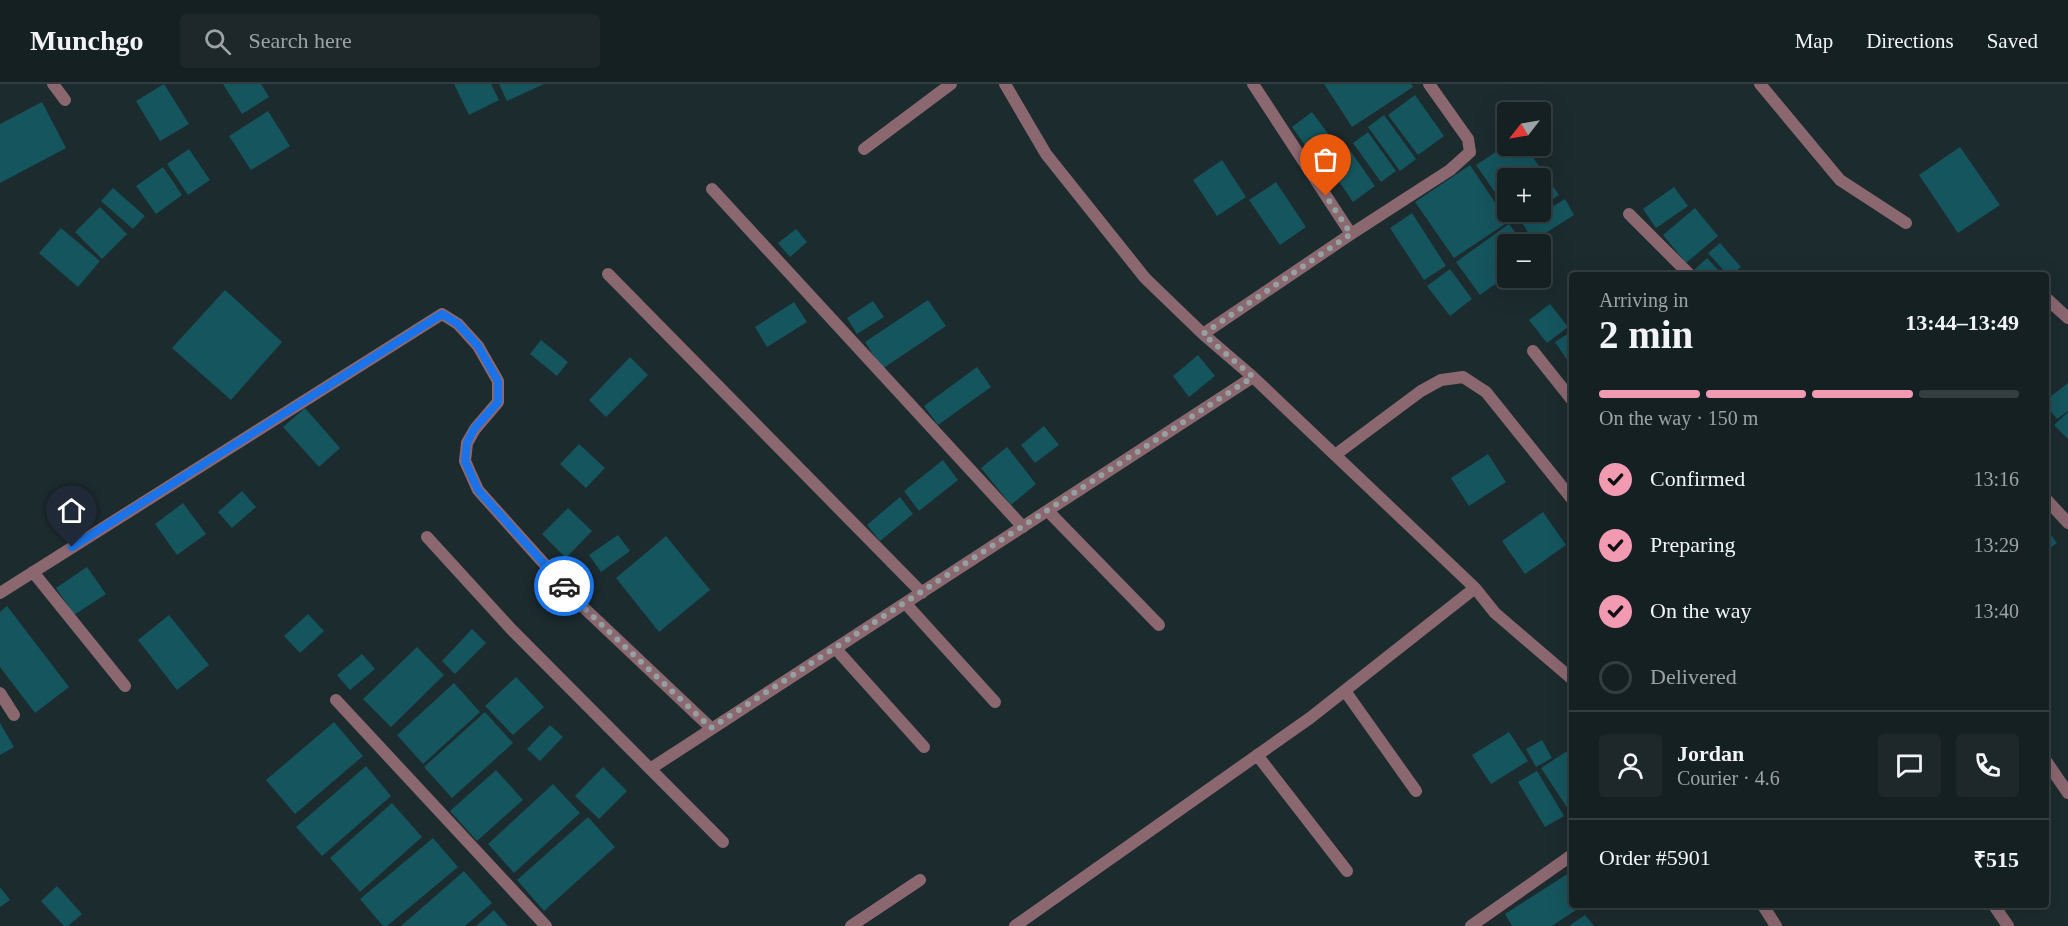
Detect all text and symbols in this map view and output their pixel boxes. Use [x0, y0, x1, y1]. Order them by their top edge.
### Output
search box [180, 14, 600, 68]
text: Munchgo [30, 25, 144, 56]
icon: search [201, 25, 234, 58]
text: Search here [249, 28, 352, 53]
text: Map [1795, 29, 1833, 53]
text: Directions [1866, 29, 1954, 53]
text: Saved [1987, 29, 2038, 53]
north arrow [1497, 102, 1551, 156]
map controls [1497, 102, 1551, 288]
pin [1300, 134, 1351, 196]
icon: bag [1309, 143, 1342, 176]
button: + [1497, 168, 1551, 222]
button: − [1497, 234, 1551, 288]
text: Arriving in [1599, 289, 1688, 311]
text: 13:44–13:49 [1905, 310, 2019, 335]
text: 2 min [1599, 313, 1693, 356]
text: On the way · 150 m [1599, 407, 1758, 429]
icon: check [1599, 463, 1632, 496]
text: Confirmed [1650, 466, 1745, 491]
text: 13:16 [1973, 468, 2019, 490]
pin [46, 485, 97, 547]
icon: home [55, 494, 88, 527]
icon: check [1599, 529, 1632, 562]
text: Preparing [1650, 532, 1736, 557]
text: 13:29 [1973, 534, 2019, 556]
courier [534, 556, 594, 616]
icon: car [548, 570, 581, 603]
icon: check [1599, 595, 1632, 628]
text: On the way [1650, 598, 1751, 623]
text: 13:40 [1973, 600, 2019, 622]
text: Delivered [1650, 664, 1737, 689]
button: person [1599, 734, 1662, 797]
button: chat [1878, 734, 1941, 797]
button: phone [1956, 734, 2019, 797]
text: Jordan [1677, 741, 1744, 766]
text: Courier · 4.6 [1677, 767, 1780, 789]
text: Order #5901 [1599, 845, 1711, 870]
text: ₹515 [1973, 847, 2019, 872]

